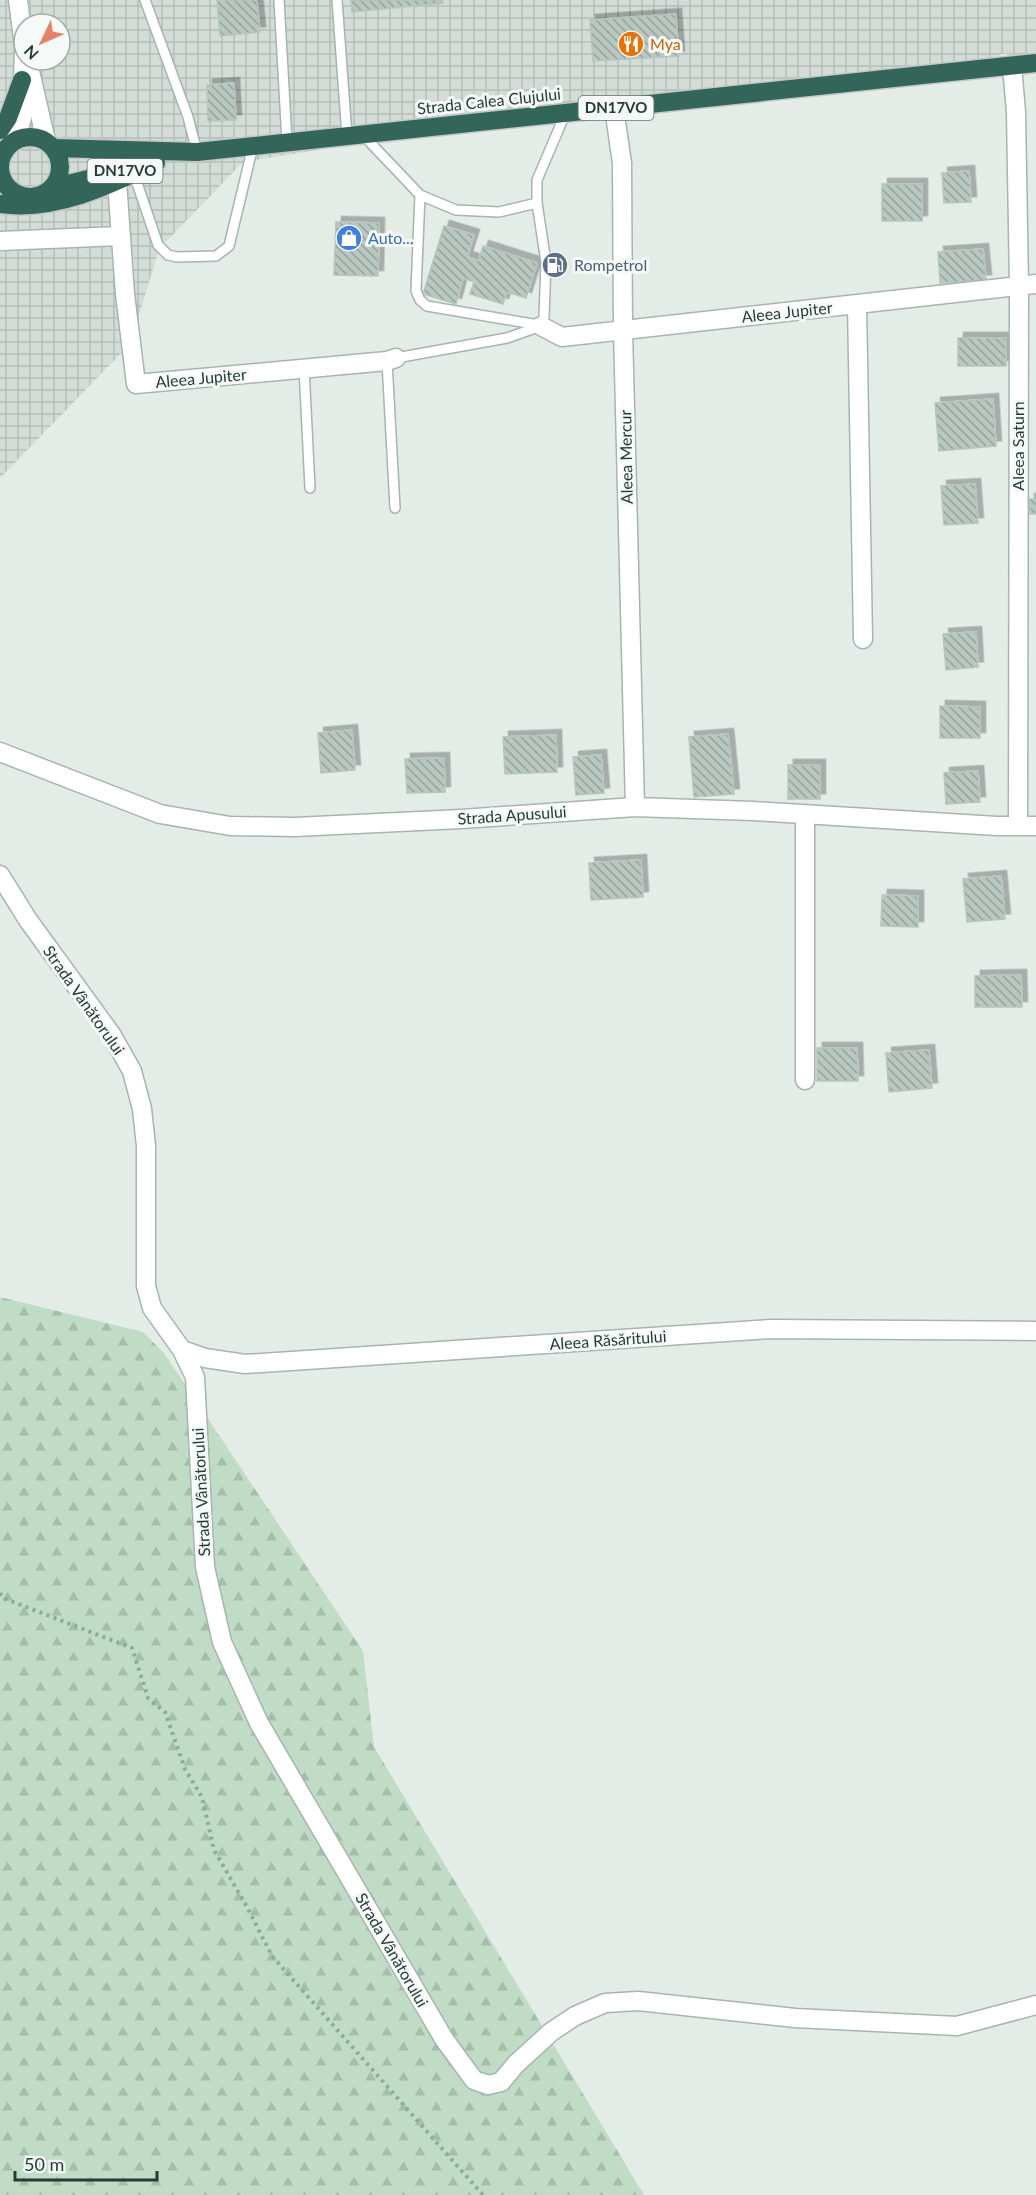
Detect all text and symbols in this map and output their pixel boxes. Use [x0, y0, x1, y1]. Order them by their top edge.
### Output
north arrow [12, 12, 72, 72]
restaurant icon: Mya [616, 29, 646, 59]
place label: Mya [650, 34, 681, 53]
text: N [20, 42, 42, 64]
street label: Strada Calea Clujului [416, 84, 562, 117]
road number: DN17VO [578, 96, 654, 120]
road number: DN17VO [88, 159, 162, 183]
shop icon: Auto... [334, 223, 364, 253]
place label: Auto... [368, 228, 414, 247]
fuel station icon: Rompetrol [540, 250, 570, 280]
place label: Rompetrol [574, 255, 647, 274]
street label: Aleea Jupiter [741, 297, 834, 326]
street label: Aleea Jupiter [155, 364, 247, 391]
street label: Aleea Saturn [1008, 401, 1027, 491]
street label: Aleea Mercur [615, 409, 636, 504]
street label: Strada Apusului [457, 801, 567, 828]
street label: Strada Vânătorului [40, 942, 129, 1058]
street label: Aleea Răsăritului [549, 1326, 667, 1353]
street label: Strada Vânătorului [188, 1427, 213, 1557]
street label: Strada Vânătorului [352, 1889, 433, 2010]
scale bar [15, 2144, 158, 2182]
text: 50 m [24, 2153, 64, 2175]

